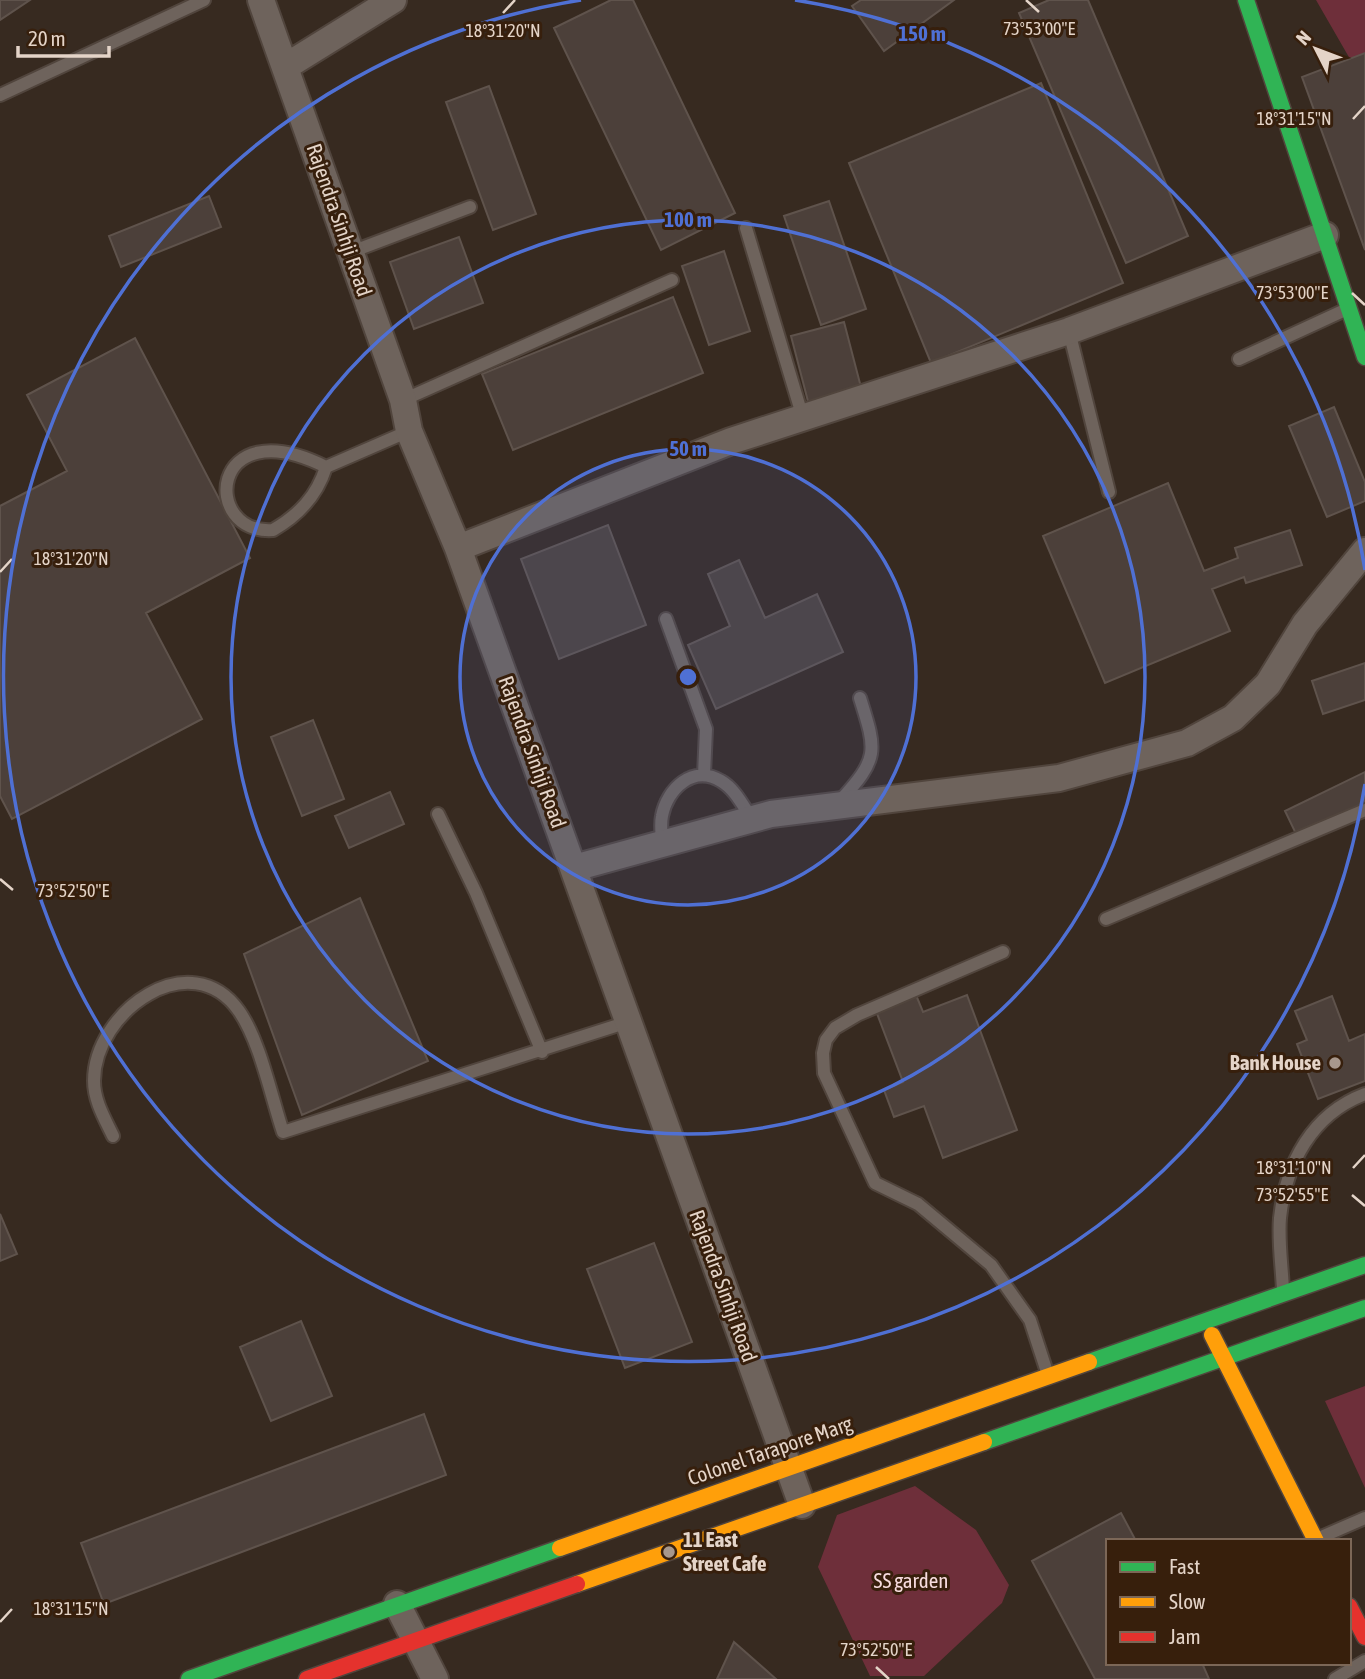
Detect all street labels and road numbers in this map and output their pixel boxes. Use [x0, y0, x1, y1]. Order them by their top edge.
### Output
street label: Rajendra Sinhji Road [303, 140, 377, 299]
street label: Rajendra Sinhji Road [494, 672, 572, 831]
street label: Rajendra Sinhji Road [685, 1206, 763, 1365]
street label: Colonel Tarapore Marg [684, 1411, 855, 1490]

